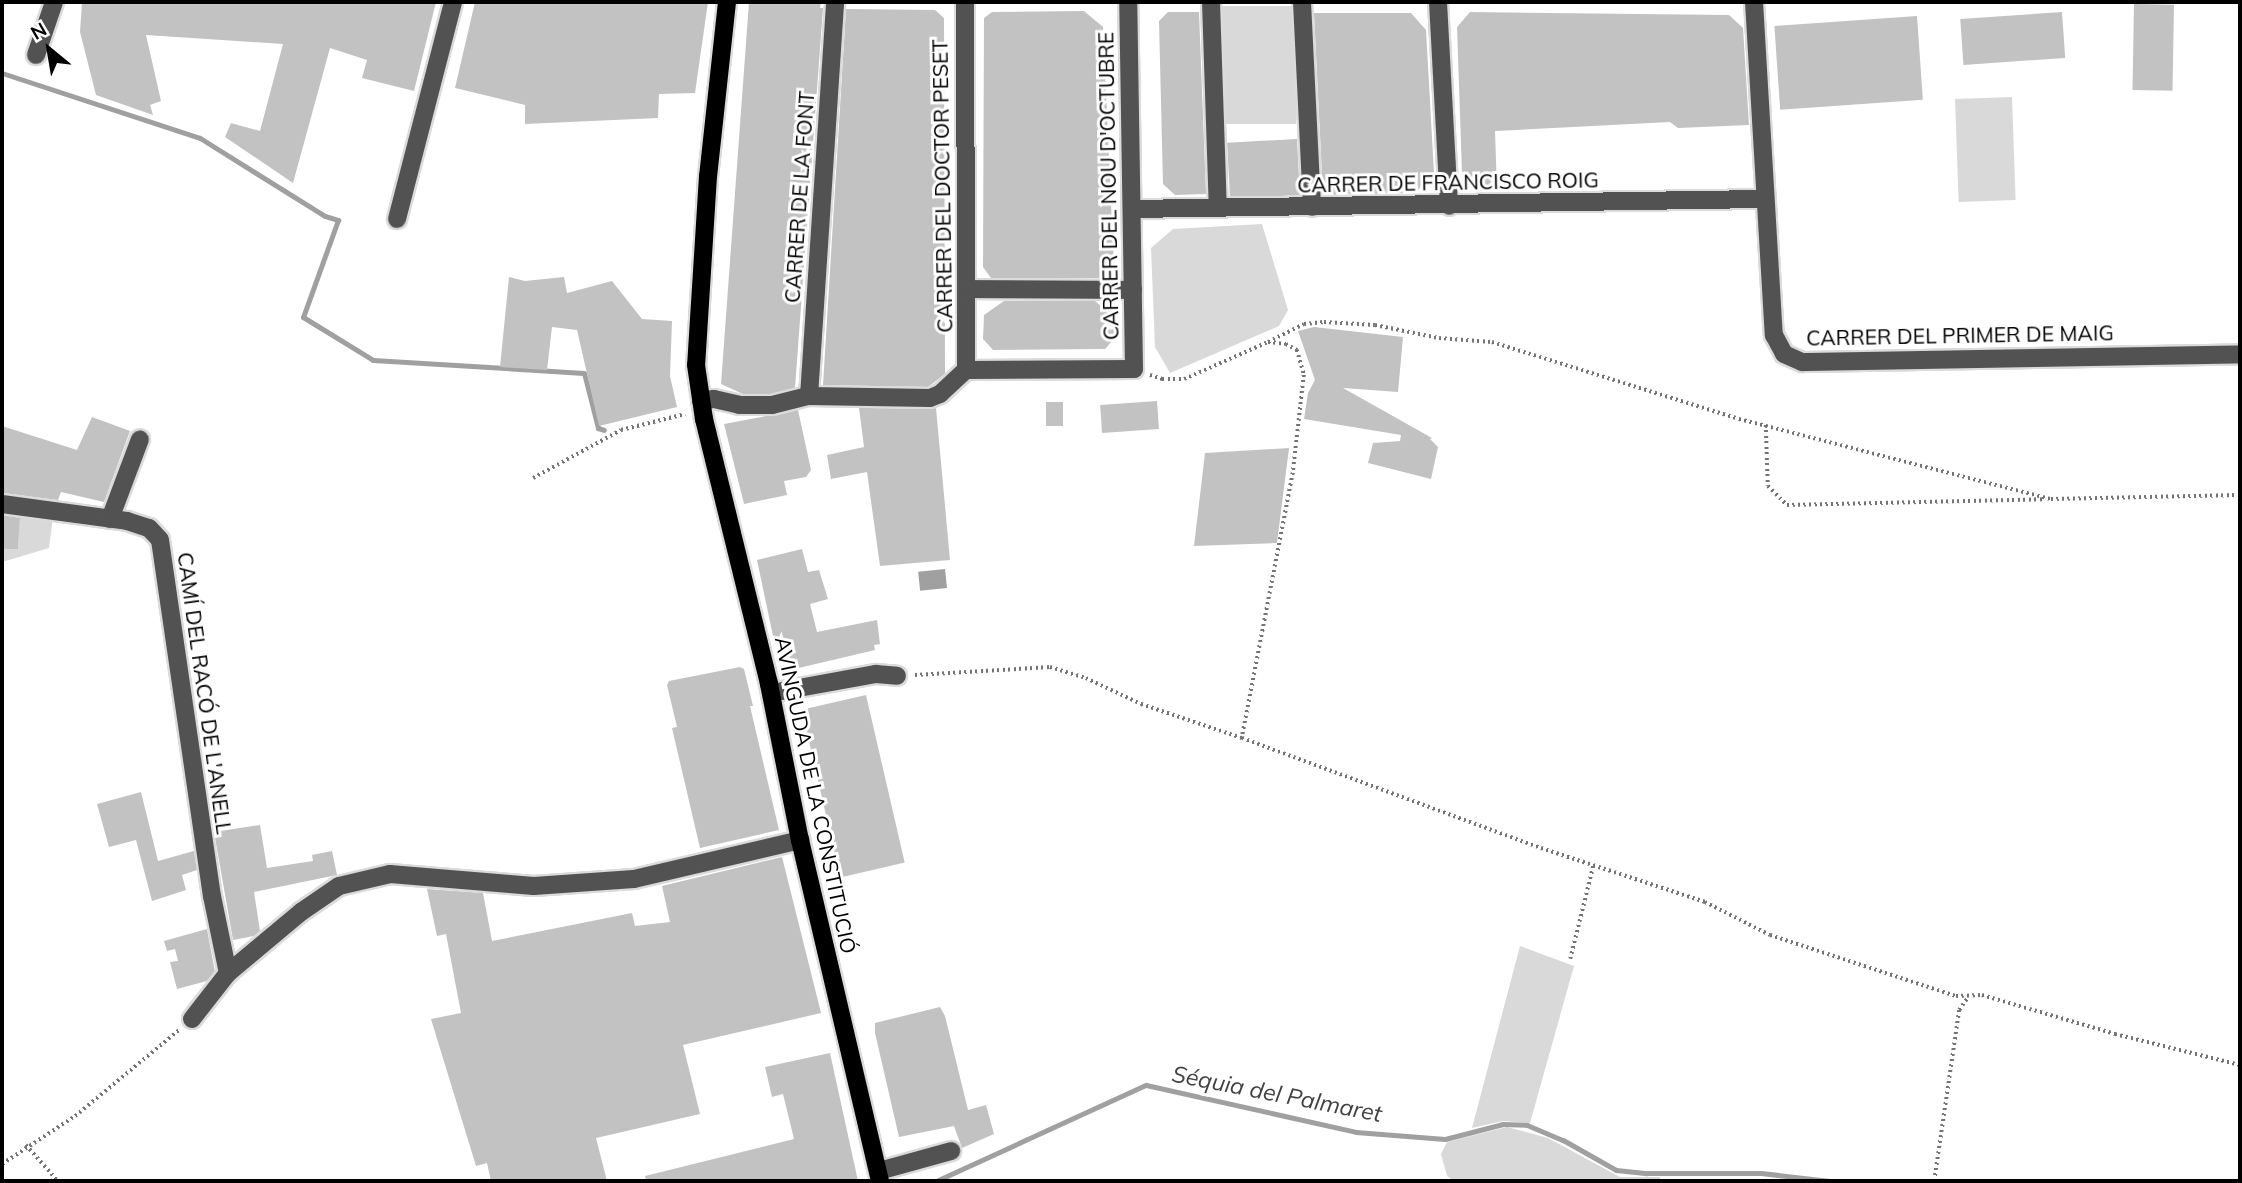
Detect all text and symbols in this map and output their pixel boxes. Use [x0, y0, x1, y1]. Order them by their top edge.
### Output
north arrow [14, 14, 84, 84]
text: N [26, 17, 51, 45]
street label: CARRER DEL NOU D'OCTUBRE [1093, 32, 1123, 340]
street label: CARRER DEL DOCTOR PESET [927, 39, 957, 333]
street label: CARRER DE LA FONT [779, 90, 819, 304]
street label: CARRER DE FRANCISCO ROIG [1297, 167, 1599, 197]
street label: CARRER DEL PRIMER DE MAIG [1806, 320, 2114, 350]
street label: CAMÍ DEL RACÓ DE L'ANELL [173, 550, 237, 836]
street label: AVINGUDA DE LA CONSTITUCIÓ [770, 634, 862, 956]
water label: Séquia del Palmaret [1170, 1060, 1384, 1128]

